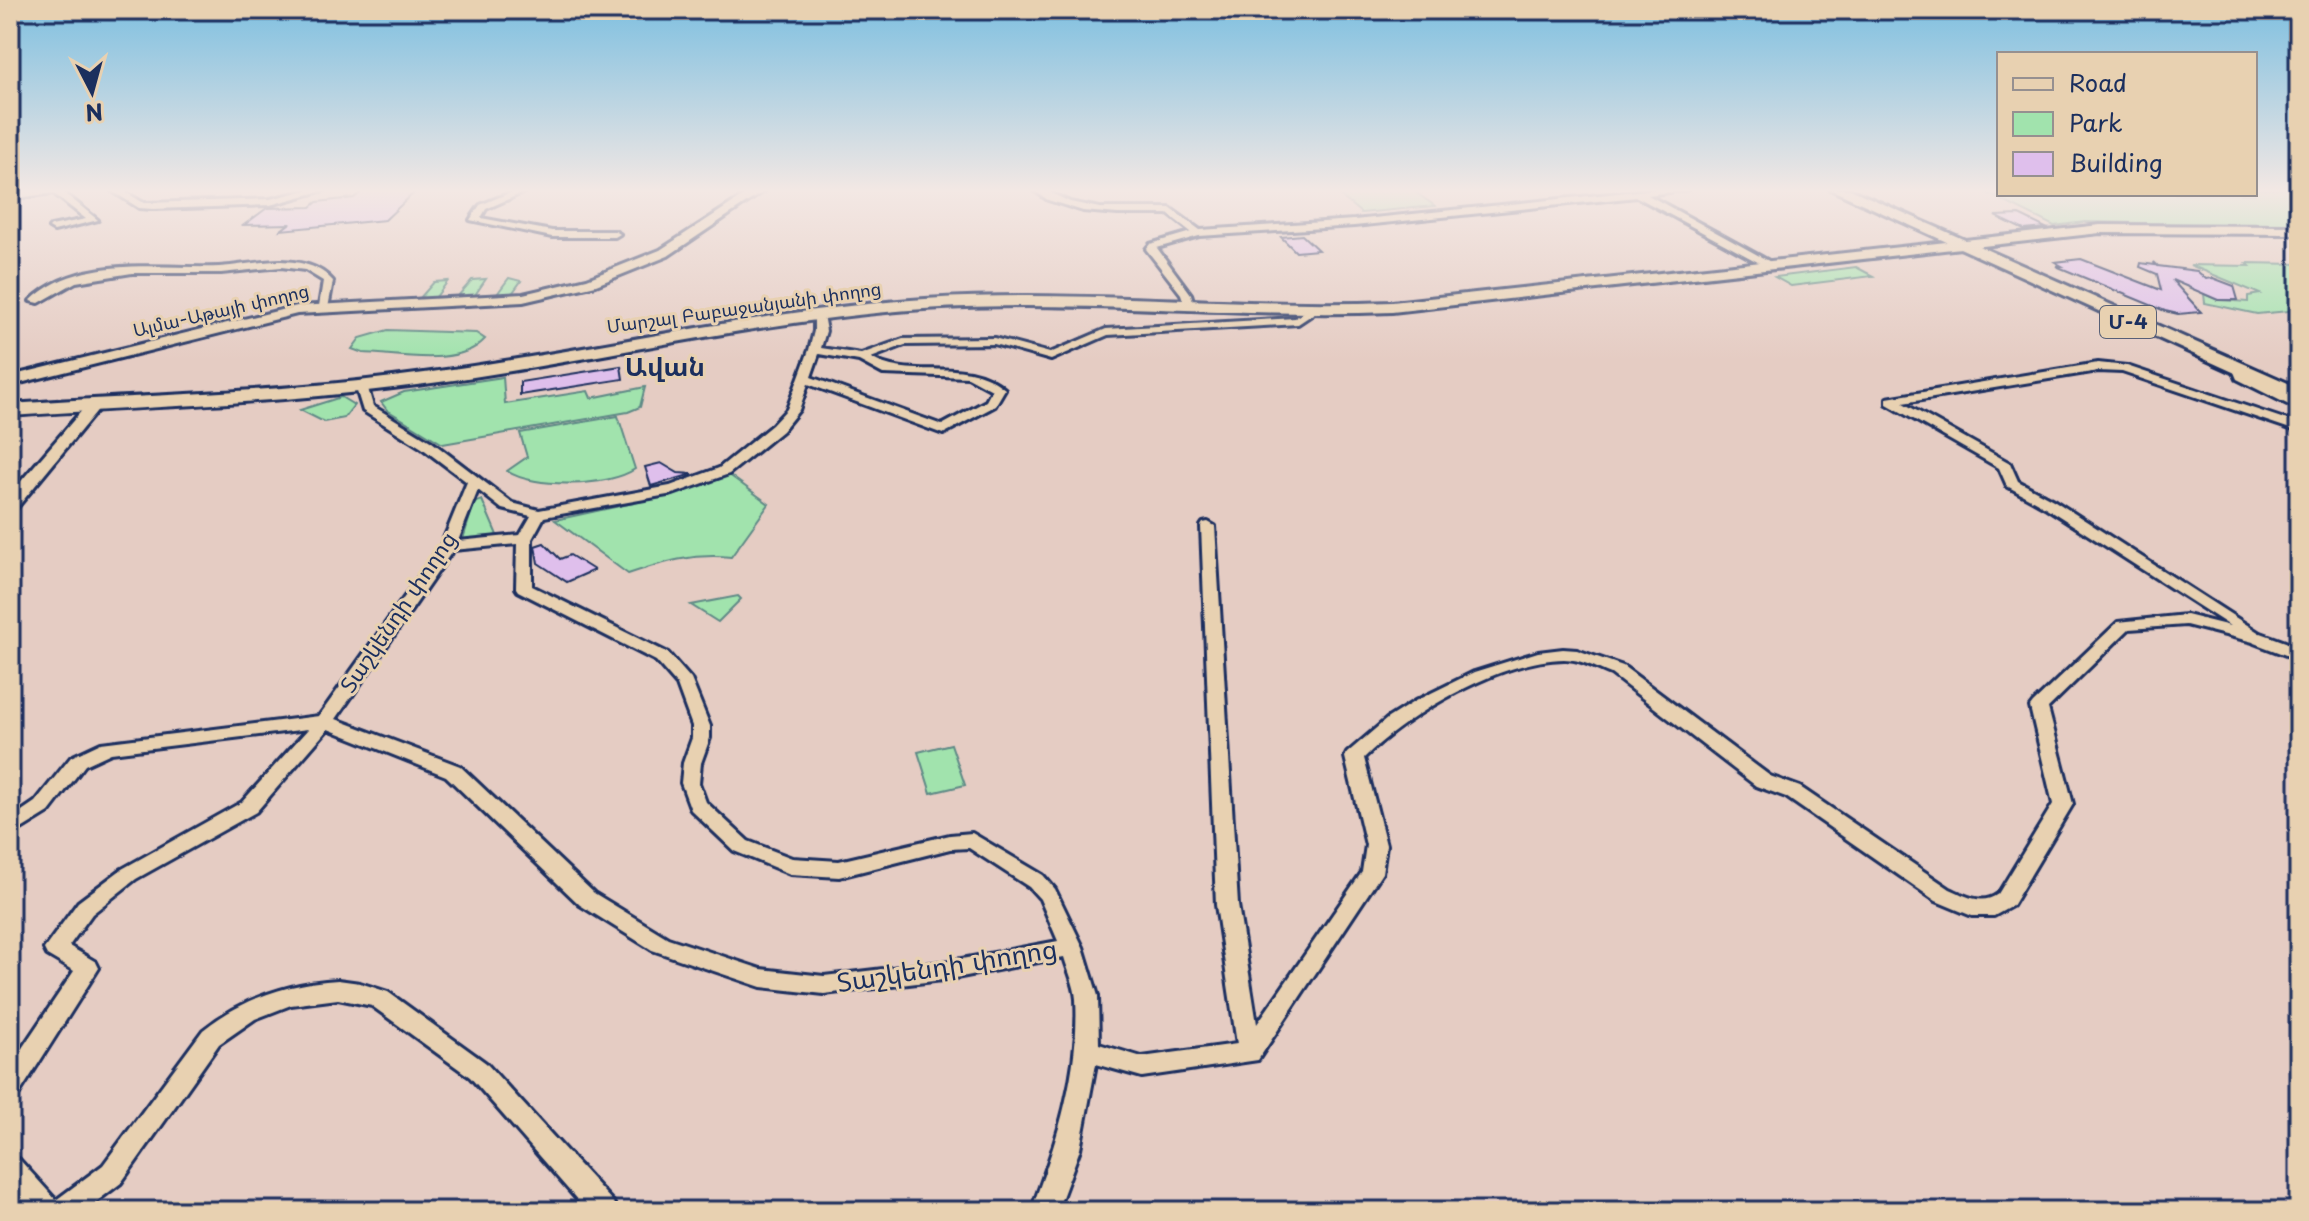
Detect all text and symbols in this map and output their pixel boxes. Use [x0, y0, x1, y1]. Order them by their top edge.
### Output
north arrow [52, 52, 132, 132]
legend [1997, 52, 2257, 196]
text: Road [2069, 64, 2127, 100]
text: N [84, 96, 105, 131]
text: Park [2069, 104, 2123, 140]
text: Building [2069, 144, 2163, 180]
street label: Մարշալ Բաբաջանյանի փողոց [605, 274, 883, 339]
street label: Ալմա-Աթայի փողոց [130, 276, 311, 343]
road number: Մ-4 [2100, 306, 2156, 338]
district label: Ավան [625, 346, 705, 385]
street label: Տաշկենդի փողոց [330, 524, 463, 698]
street label: Տաշկենդի փողոց [834, 928, 1060, 1001]

